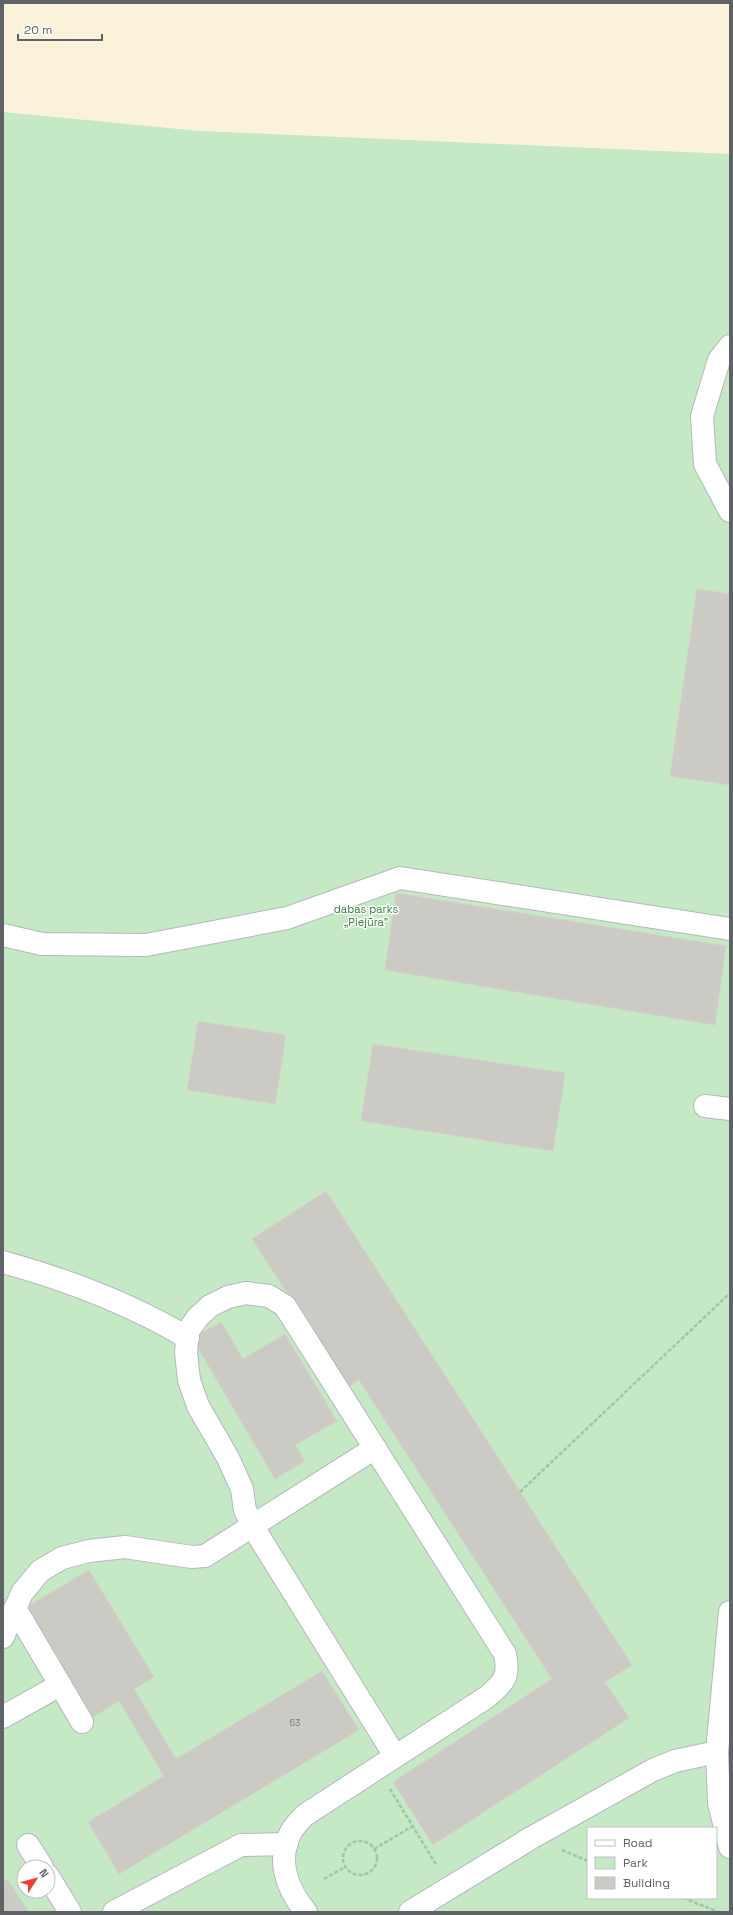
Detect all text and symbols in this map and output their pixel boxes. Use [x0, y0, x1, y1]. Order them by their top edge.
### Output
scale bar [18, 16, 102, 42]
text: 20 m [24, 22, 52, 38]
park label: dabas parks „Piejūra” [334, 902, 398, 929]
house number: 63 [290, 1717, 300, 1729]
legend [587, 1827, 717, 1899]
text: Road [623, 1835, 652, 1851]
text: Park [623, 1855, 648, 1871]
north arrow [16, 1859, 56, 1899]
text: N [36, 1866, 52, 1880]
text: Building [623, 1875, 670, 1891]

